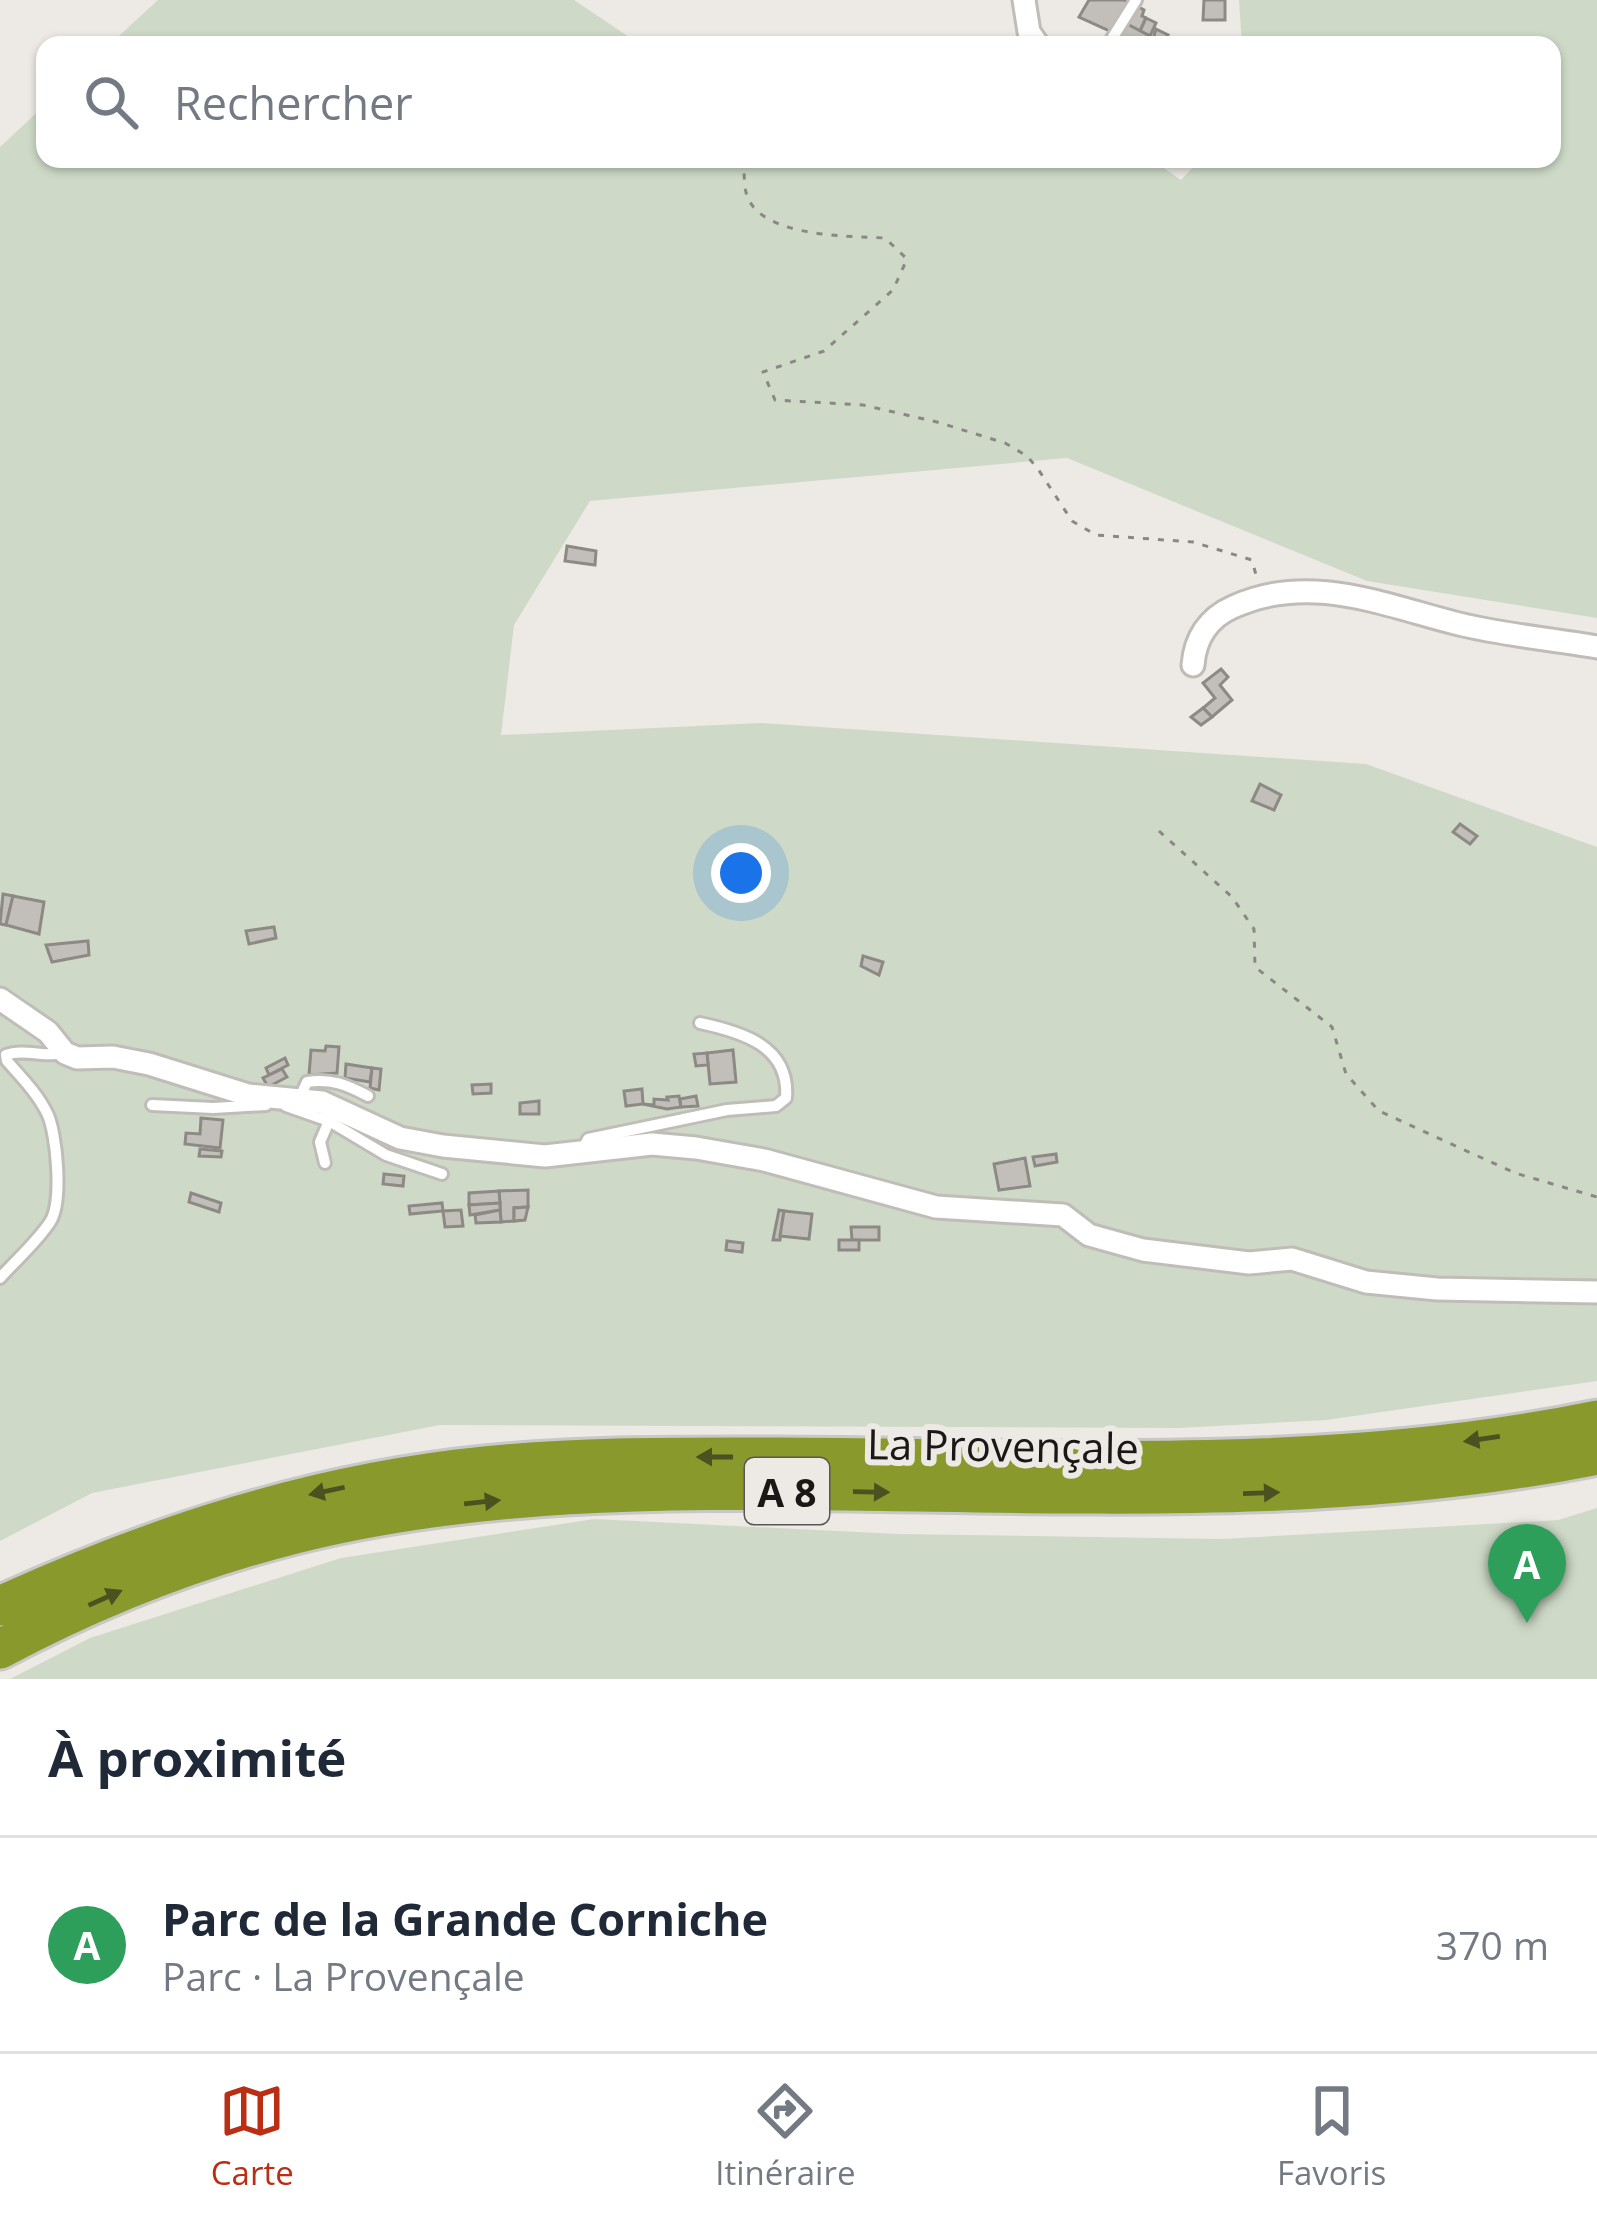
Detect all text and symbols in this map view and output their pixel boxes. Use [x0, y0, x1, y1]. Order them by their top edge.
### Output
search box [36, 36, 1561, 168]
icon: search [78, 69, 144, 135]
text: Rechercher [174, 72, 413, 133]
your location [711, 843, 771, 903]
street label: La Provençale [867, 1414, 1139, 1476]
one-way arrow [1462, 1430, 1500, 1449]
one-way arrow [695, 1447, 733, 1467]
road number: A 8 [745, 1458, 829, 1524]
one-way arrow [308, 1482, 346, 1501]
one-way arrow [853, 1482, 891, 1501]
one-way arrow [1243, 1483, 1281, 1502]
one-way arrow [464, 1493, 501, 1512]
pin: A [1488, 1524, 1566, 1623]
one-way arrow [88, 1587, 123, 1607]
text: À proximité [48, 1722, 346, 1792]
text: Parc de la Grande Corniche [162, 1888, 768, 1949]
text: A [74, 1918, 100, 1971]
text: 370 m [1436, 1918, 1549, 1971]
text: Parc · La Provençale [162, 1949, 525, 2002]
tab: Carte [211, 2078, 294, 2195]
tab: Itinéraire [715, 2078, 855, 2195]
tab: Favoris [1277, 2078, 1386, 2195]

